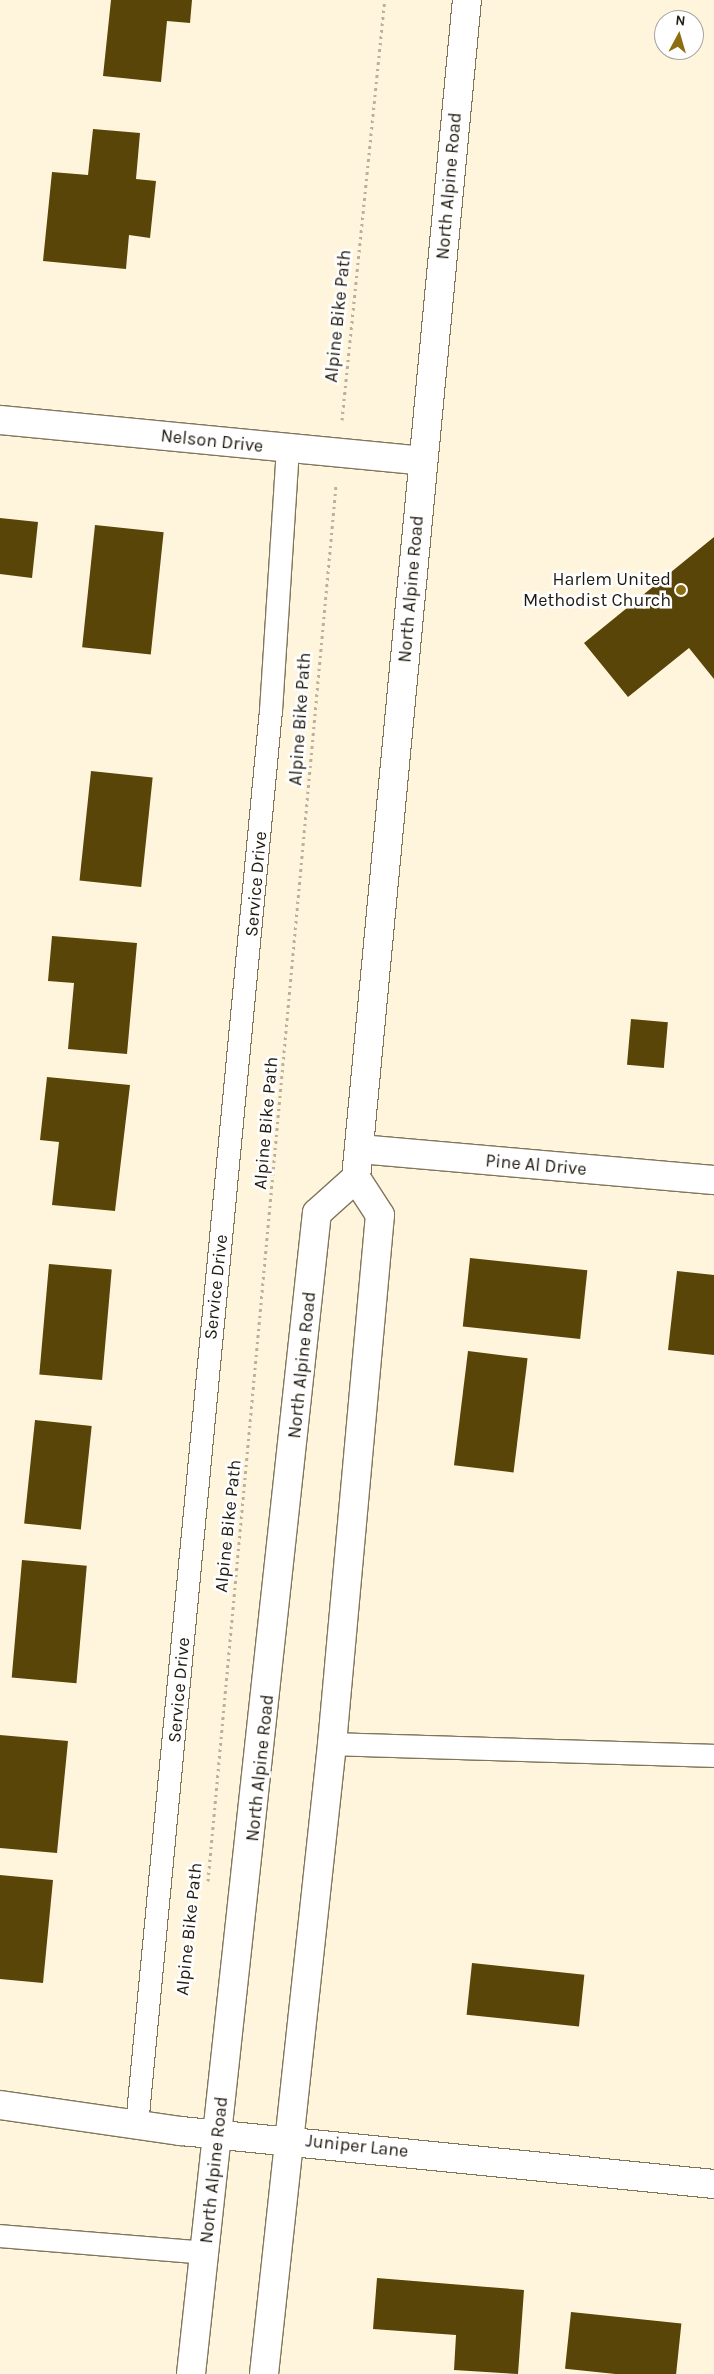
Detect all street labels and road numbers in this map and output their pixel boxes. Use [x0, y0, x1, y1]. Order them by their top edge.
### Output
street label: North Alpine Road [432, 112, 466, 260]
street label: Alpine Bike Path [320, 249, 356, 383]
street label: Nelson Drive [160, 425, 264, 457]
street label: North Alpine Road [394, 515, 428, 663]
street label: Alpine Bike Path [285, 652, 315, 786]
street label: Service Drive [241, 830, 271, 938]
street label: Alpine Bike Path [249, 1056, 283, 1190]
street label: Pine Al Drive [485, 1150, 587, 1180]
street label: Service Drive [200, 1233, 232, 1341]
street label: North Alpine Road [284, 1290, 320, 1440]
street label: Alpine Bike Path [210, 1459, 246, 1593]
street label: Service Drive [164, 1636, 194, 1744]
street label: North Alpine Road [242, 1693, 278, 1843]
street label: Alpine Bike Path [171, 1862, 207, 1996]
street label: North Alpine Road [196, 2095, 232, 2245]
street label: Juniper Lane [304, 2130, 410, 2162]

